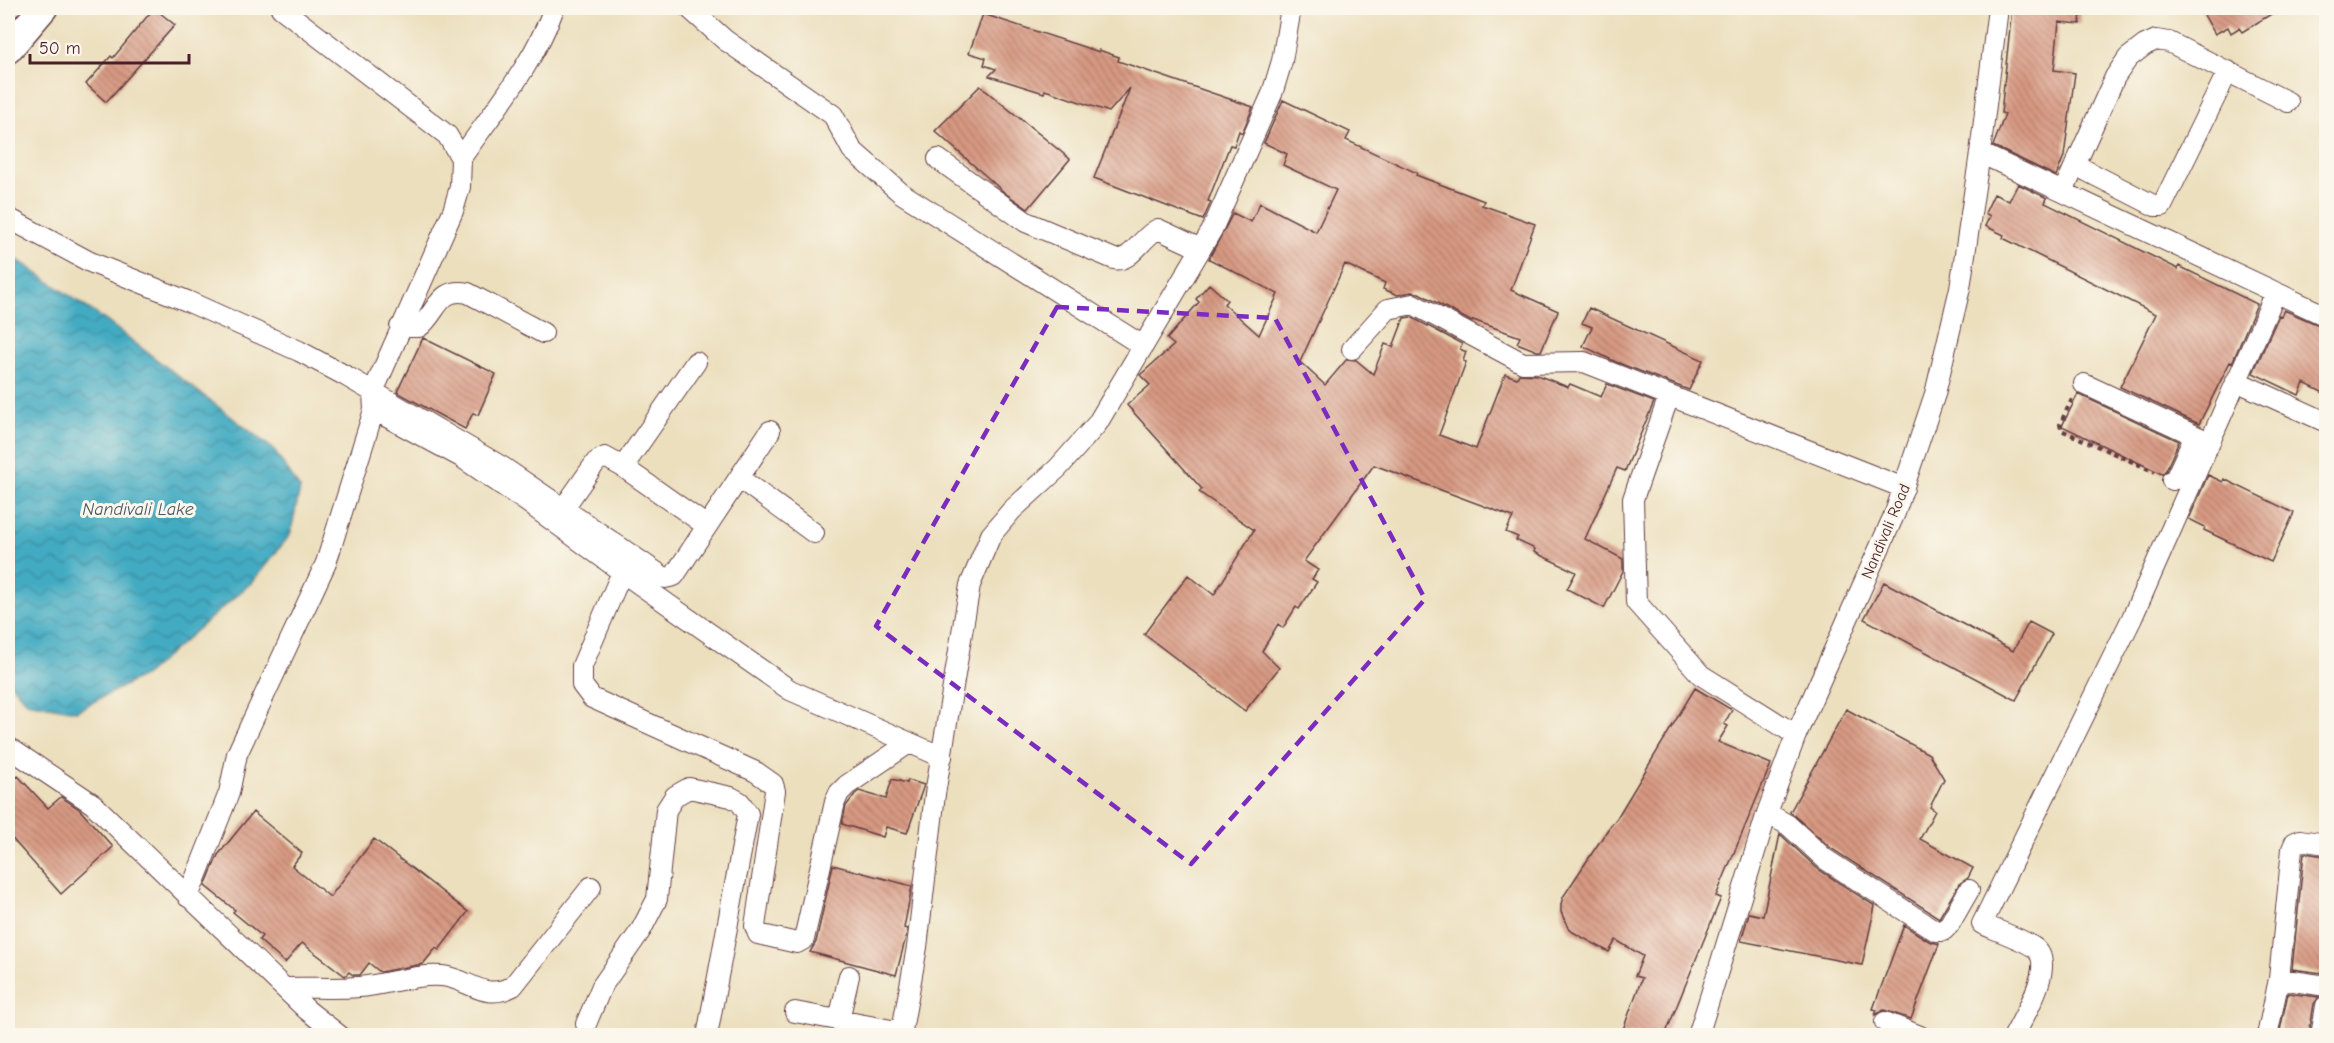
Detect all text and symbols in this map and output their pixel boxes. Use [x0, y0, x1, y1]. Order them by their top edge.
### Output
scale bar [30, 27, 189, 65]
text: 50 m [39, 38, 81, 59]
street label: Nandivali Road [1858, 481, 1914, 582]
water label: Nandivali Lake [82, 499, 194, 520]

